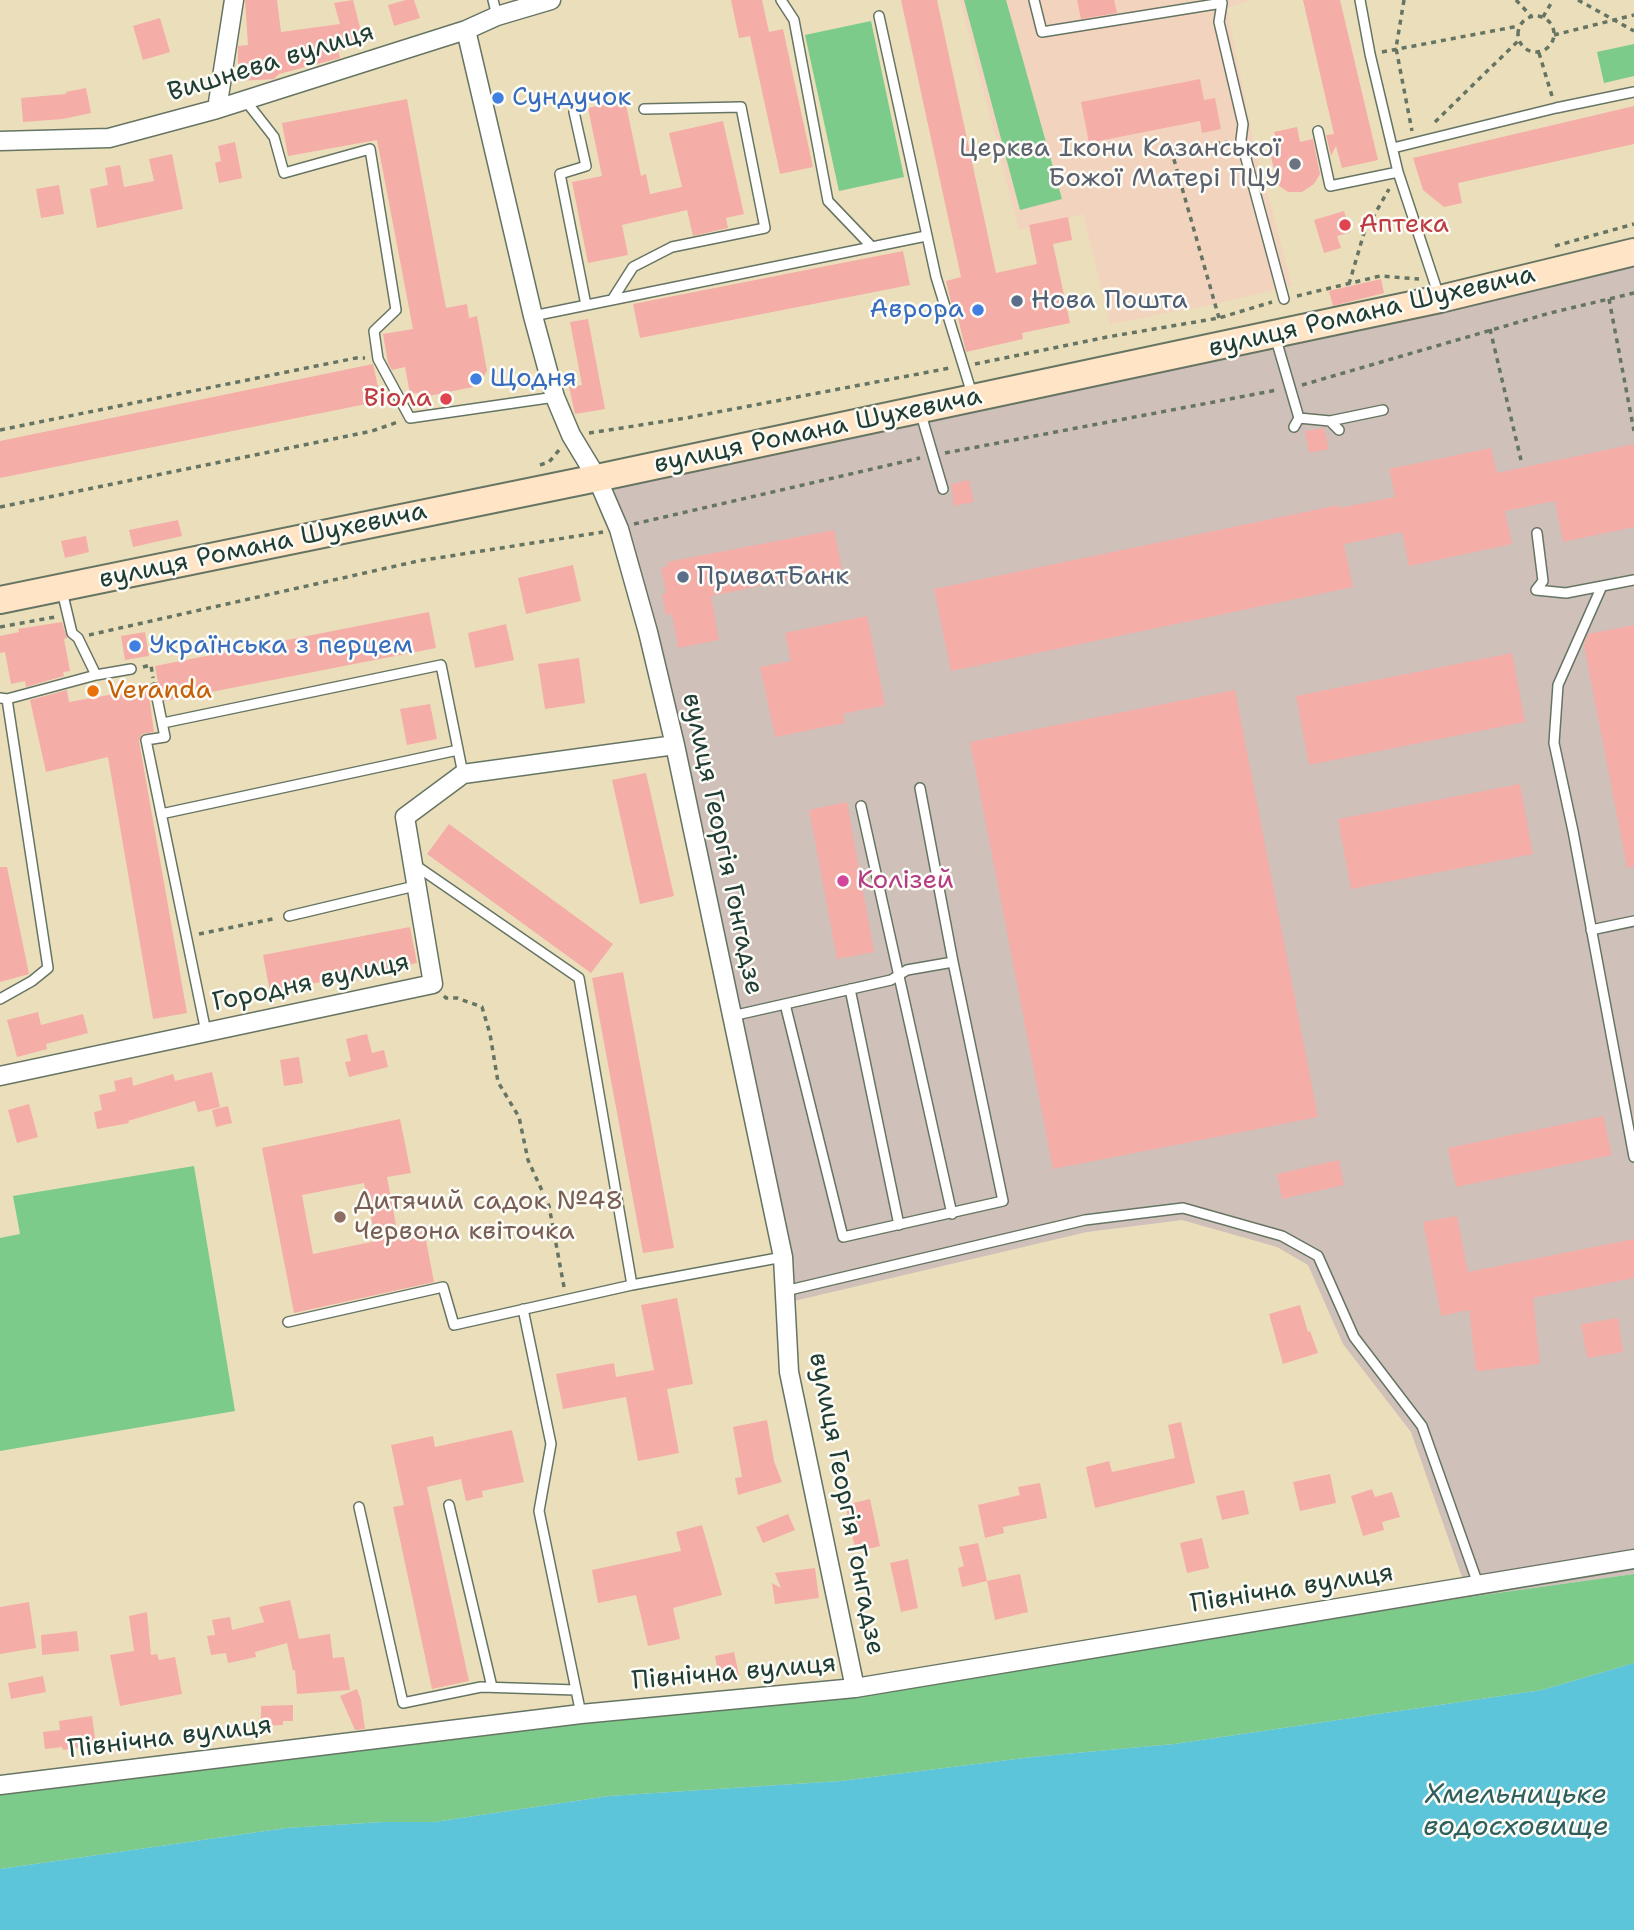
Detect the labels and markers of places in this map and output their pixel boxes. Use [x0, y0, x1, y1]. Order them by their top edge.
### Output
place label: Сундучок [512, 82, 631, 114]
marker: Сундучок [490, 90, 506, 106]
place label: Церква Ікони Казанської Божої Матері ПЦУ [959, 133, 1281, 194]
marker: Церква Ікони Казанської Божої Матері ПЦУ [1287, 156, 1303, 172]
place label: Аптека [1359, 209, 1449, 241]
marker: Аптека [1337, 217, 1353, 233]
place label: Нова Пошта [1031, 285, 1188, 317]
marker: Нова Пошта [1009, 293, 1025, 309]
place label: Аврора [870, 294, 964, 326]
marker: Аврора [970, 302, 986, 318]
place label: Щодня [490, 363, 577, 395]
marker: Щодня [468, 371, 484, 387]
place label: Віола [363, 383, 432, 415]
marker: Віола [438, 391, 454, 407]
place label: ПриватБанк [697, 561, 849, 593]
marker: ПриватБанк [675, 569, 691, 585]
place label: Українська з перцем [149, 630, 413, 662]
marker: Українська з перцем [127, 638, 143, 654]
place label: Veranda [107, 675, 212, 707]
marker: Veranda [85, 683, 101, 699]
place label: Колізей [857, 865, 954, 897]
marker: Колізей [835, 873, 851, 889]
place label: Дитячий садок №48 Червона квіточка [354, 1186, 623, 1248]
marker: Дитячий садок №48 Червона квіточка [332, 1209, 348, 1225]

